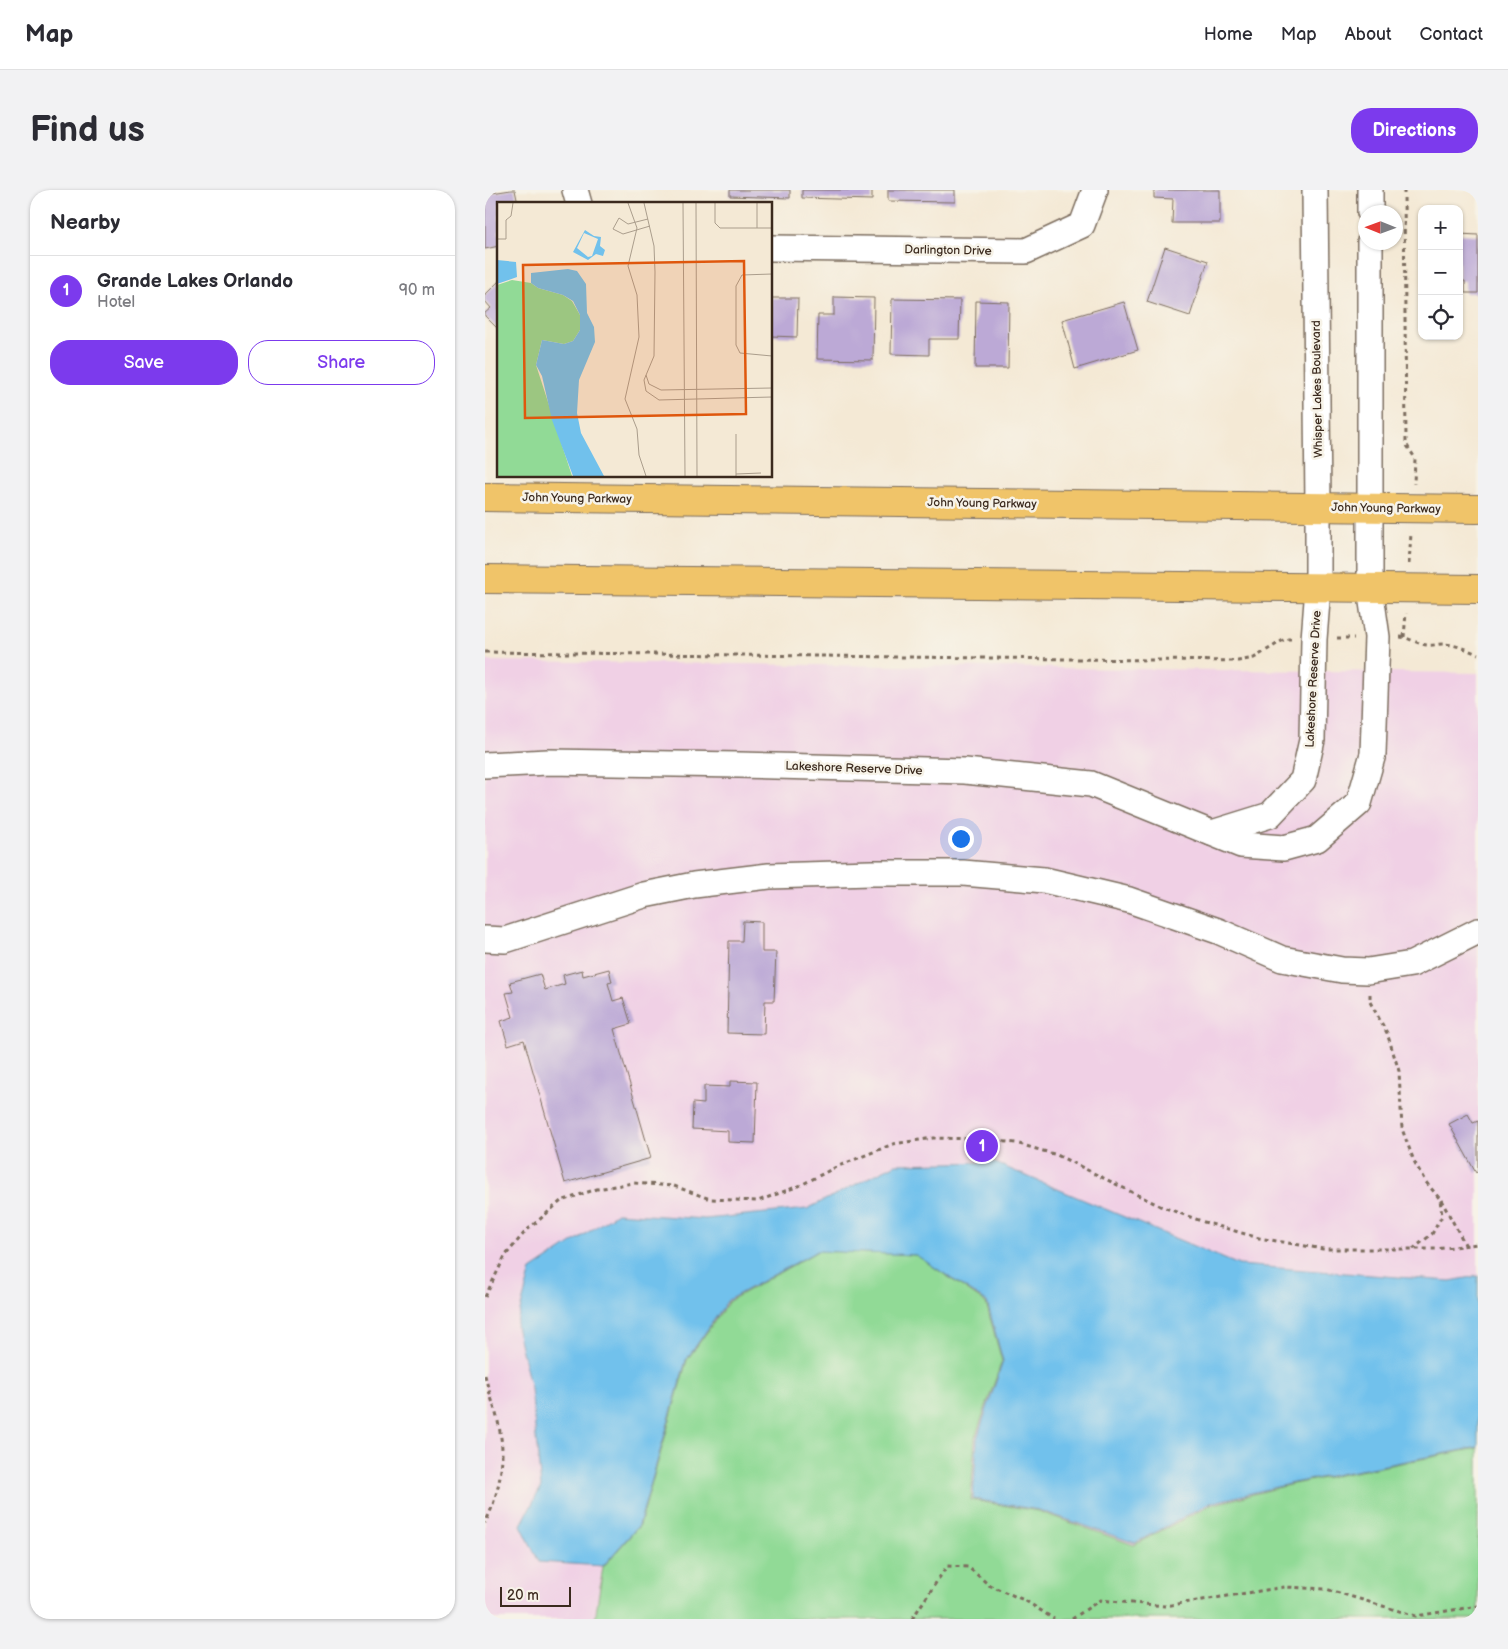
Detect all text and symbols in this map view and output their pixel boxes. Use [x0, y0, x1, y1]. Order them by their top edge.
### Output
text: Map [25, 20, 73, 49]
text: Home [1204, 24, 1253, 45]
text: Map [1281, 24, 1317, 45]
text: About [1345, 24, 1392, 45]
text: Contact [1420, 24, 1483, 45]
button: Directions [1351, 108, 1478, 153]
text: Find us [30, 109, 145, 152]
inset map [497, 202, 773, 478]
north arrow [1358, 205, 1403, 250]
map controls [1418, 205, 1463, 340]
button: + [1418, 205, 1463, 250]
text: Nearby [50, 210, 120, 235]
street label: Darlington Drive [904, 242, 992, 259]
button: − [1418, 250, 1463, 295]
text: Grande Lakes Orlando [97, 270, 293, 293]
text: 1 [63, 281, 69, 300]
text: 90 m [399, 281, 435, 300]
text: Hotel [97, 293, 135, 312]
button: locate [1418, 295, 1463, 340]
street label: Whisper Lakes Boulevard [1309, 320, 1326, 458]
button: Save [50, 340, 238, 385]
button: Share [248, 340, 435, 385]
street label: John Young Parkway [522, 490, 632, 507]
street label: John Young Parkway [927, 495, 1037, 512]
street label: John Young Parkway [1331, 500, 1441, 517]
street label: Lakeshore Reserve Drive [1302, 610, 1325, 748]
street label: Lakeshore Reserve Drive [785, 759, 923, 778]
your location [948, 826, 974, 852]
pin: 1 [966, 1127, 998, 1165]
scale bar [500, 1584, 571, 1607]
text: 20 m [507, 1587, 539, 1604]

